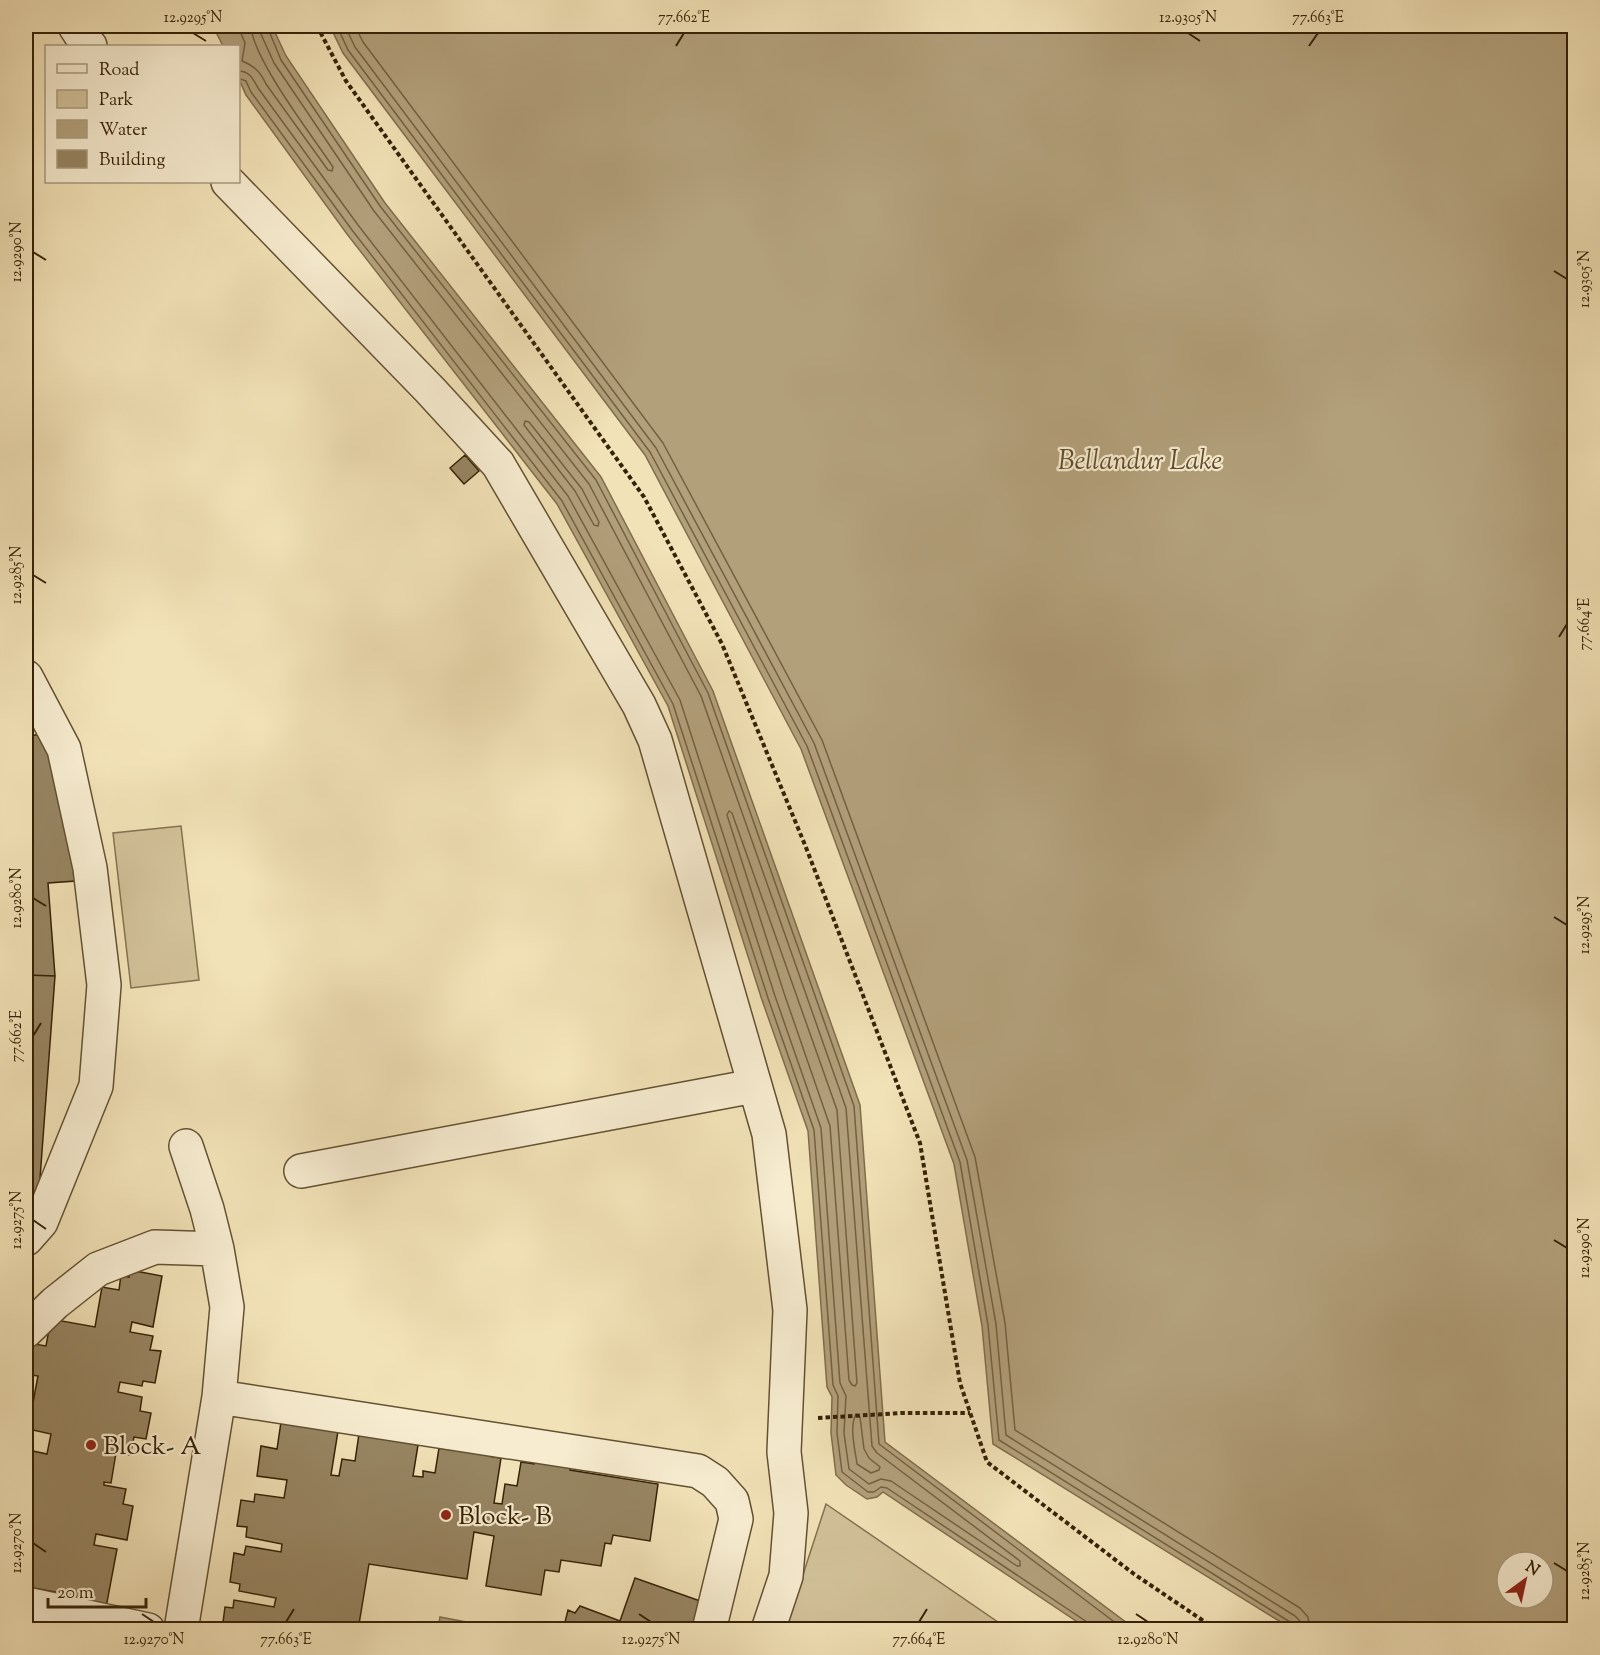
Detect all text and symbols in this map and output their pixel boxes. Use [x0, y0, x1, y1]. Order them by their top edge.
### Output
text: 12.9295°N [164, 8, 222, 29]
text: 77.662°E [658, 8, 710, 29]
text: 12.9305°N [1159, 8, 1217, 29]
text: 77.663°E [1292, 8, 1344, 29]
legend [45, 45, 240, 183]
text: Road [99, 58, 139, 84]
text: Park [99, 88, 134, 114]
text: Water [99, 118, 148, 144]
text: Building [99, 148, 165, 174]
text: 12.9290°N [7, 222, 28, 282]
text: 12.9305°N [1575, 250, 1596, 308]
water label: Bellandur Lake [1058, 443, 1222, 482]
text: 12.9285°N [7, 546, 28, 604]
text: 77.664°E [1575, 598, 1596, 650]
text: 12.9280°N [7, 868, 28, 928]
text: 12.9295°N [1575, 896, 1596, 954]
text: 77.662°E [7, 1010, 28, 1062]
text: 12.9275°N [7, 1191, 28, 1249]
text: 12.9290°N [1575, 1218, 1596, 1278]
place label: Block- A [103, 1429, 201, 1466]
marker: Block- A [84, 1438, 98, 1452]
place label: Block- B [458, 1499, 552, 1536]
marker: Block- B [439, 1508, 453, 1522]
text: 12.9270°N [7, 1513, 28, 1573]
text: 12.9285°N [1575, 1542, 1596, 1600]
north arrow [1495, 1550, 1555, 1610]
text: N [1520, 1556, 1544, 1583]
scale bar [48, 1571, 146, 1609]
text: 20 m [57, 1581, 94, 1607]
text: 12.9270°N [124, 1630, 184, 1651]
text: 77.663°E [260, 1630, 312, 1651]
text: 12.9275°N [622, 1630, 680, 1651]
text: 77.664°E [893, 1630, 945, 1651]
text: 12.9280°N [1118, 1630, 1178, 1651]

